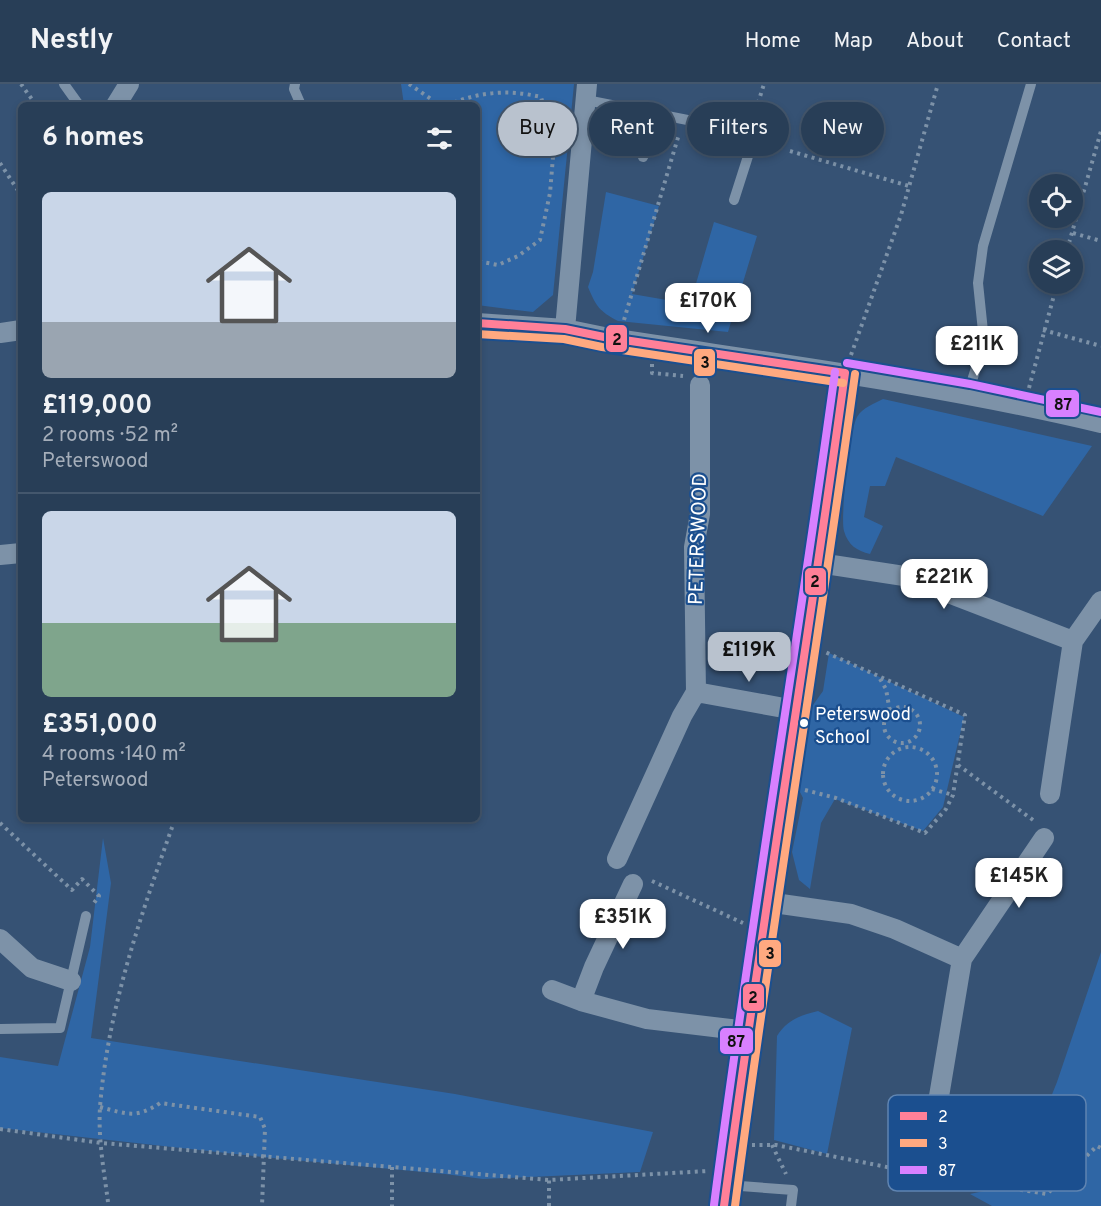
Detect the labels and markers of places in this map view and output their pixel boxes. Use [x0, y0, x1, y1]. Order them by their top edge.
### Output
pin: £170K [666, 283, 750, 334]
pin: £211K [935, 326, 1019, 377]
pin: £221K [902, 559, 986, 610]
pin: £119K [707, 632, 791, 683]
place label: Peterswood School [815, 704, 911, 750]
marker: Peterswood School [798, 717, 810, 729]
pin: £145K [977, 858, 1061, 909]
pin: £351K [581, 899, 665, 950]

